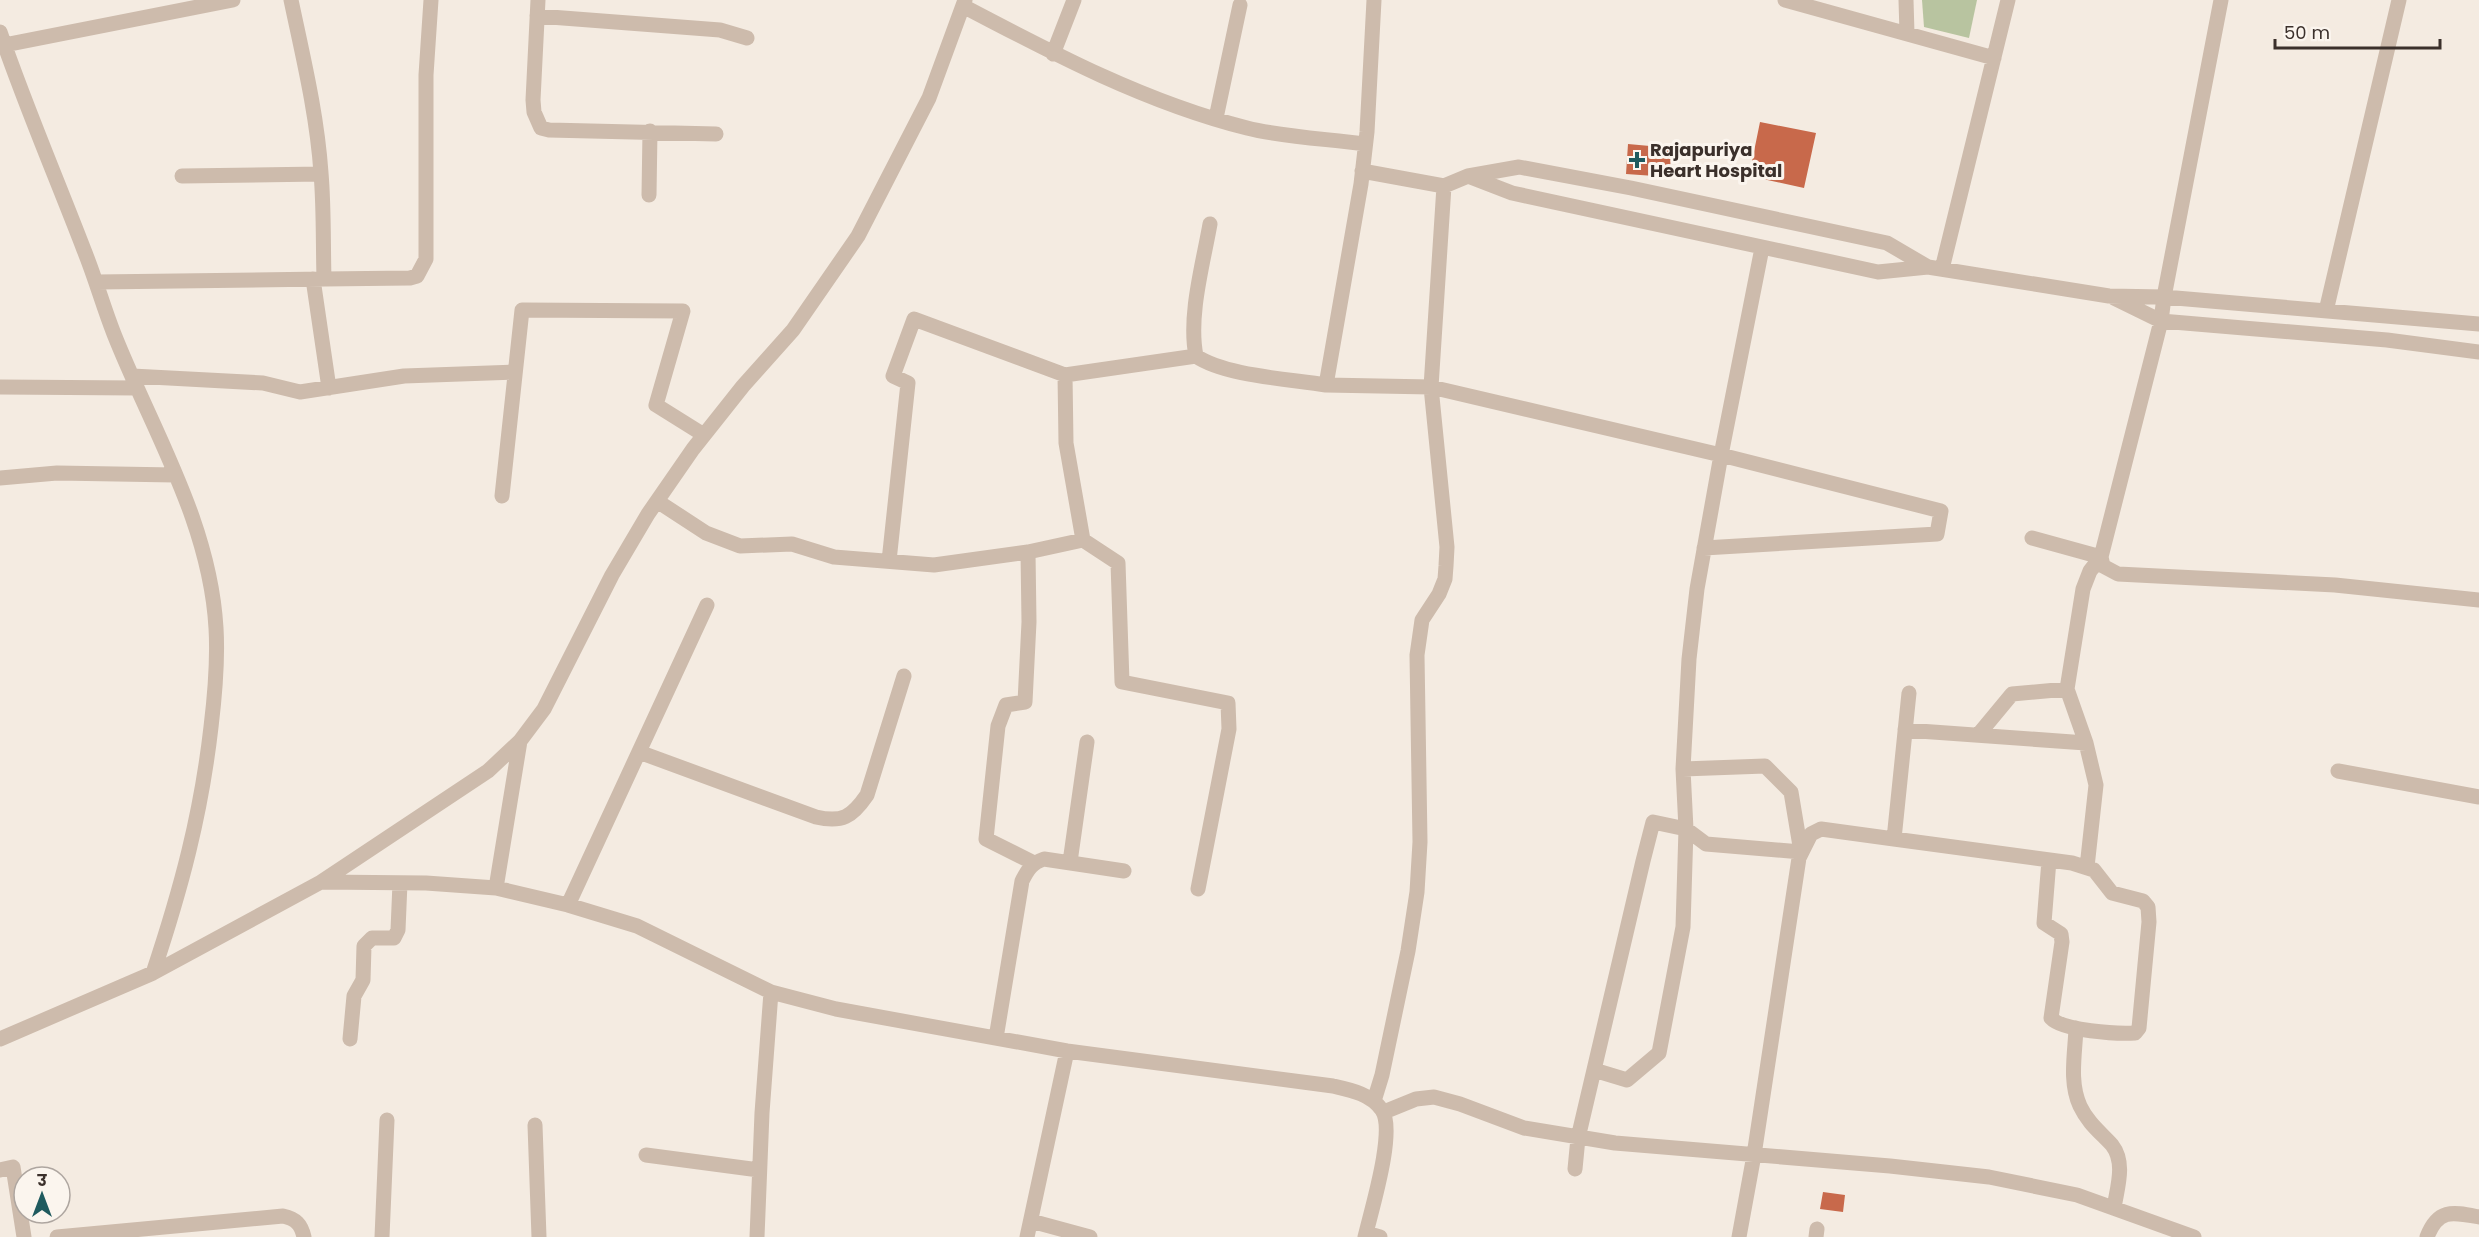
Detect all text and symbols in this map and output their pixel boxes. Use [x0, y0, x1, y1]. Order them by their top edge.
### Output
scale bar [2275, 12, 2440, 50]
text: 50 m [2284, 20, 2330, 45]
place label: Rajapuriya Heart Hospital [1650, 137, 1782, 183]
marker: Rajapuriya Heart Hospital [1628, 151, 1646, 169]
north arrow [12, 1165, 72, 1225]
text: उ [36, 1169, 47, 1192]

